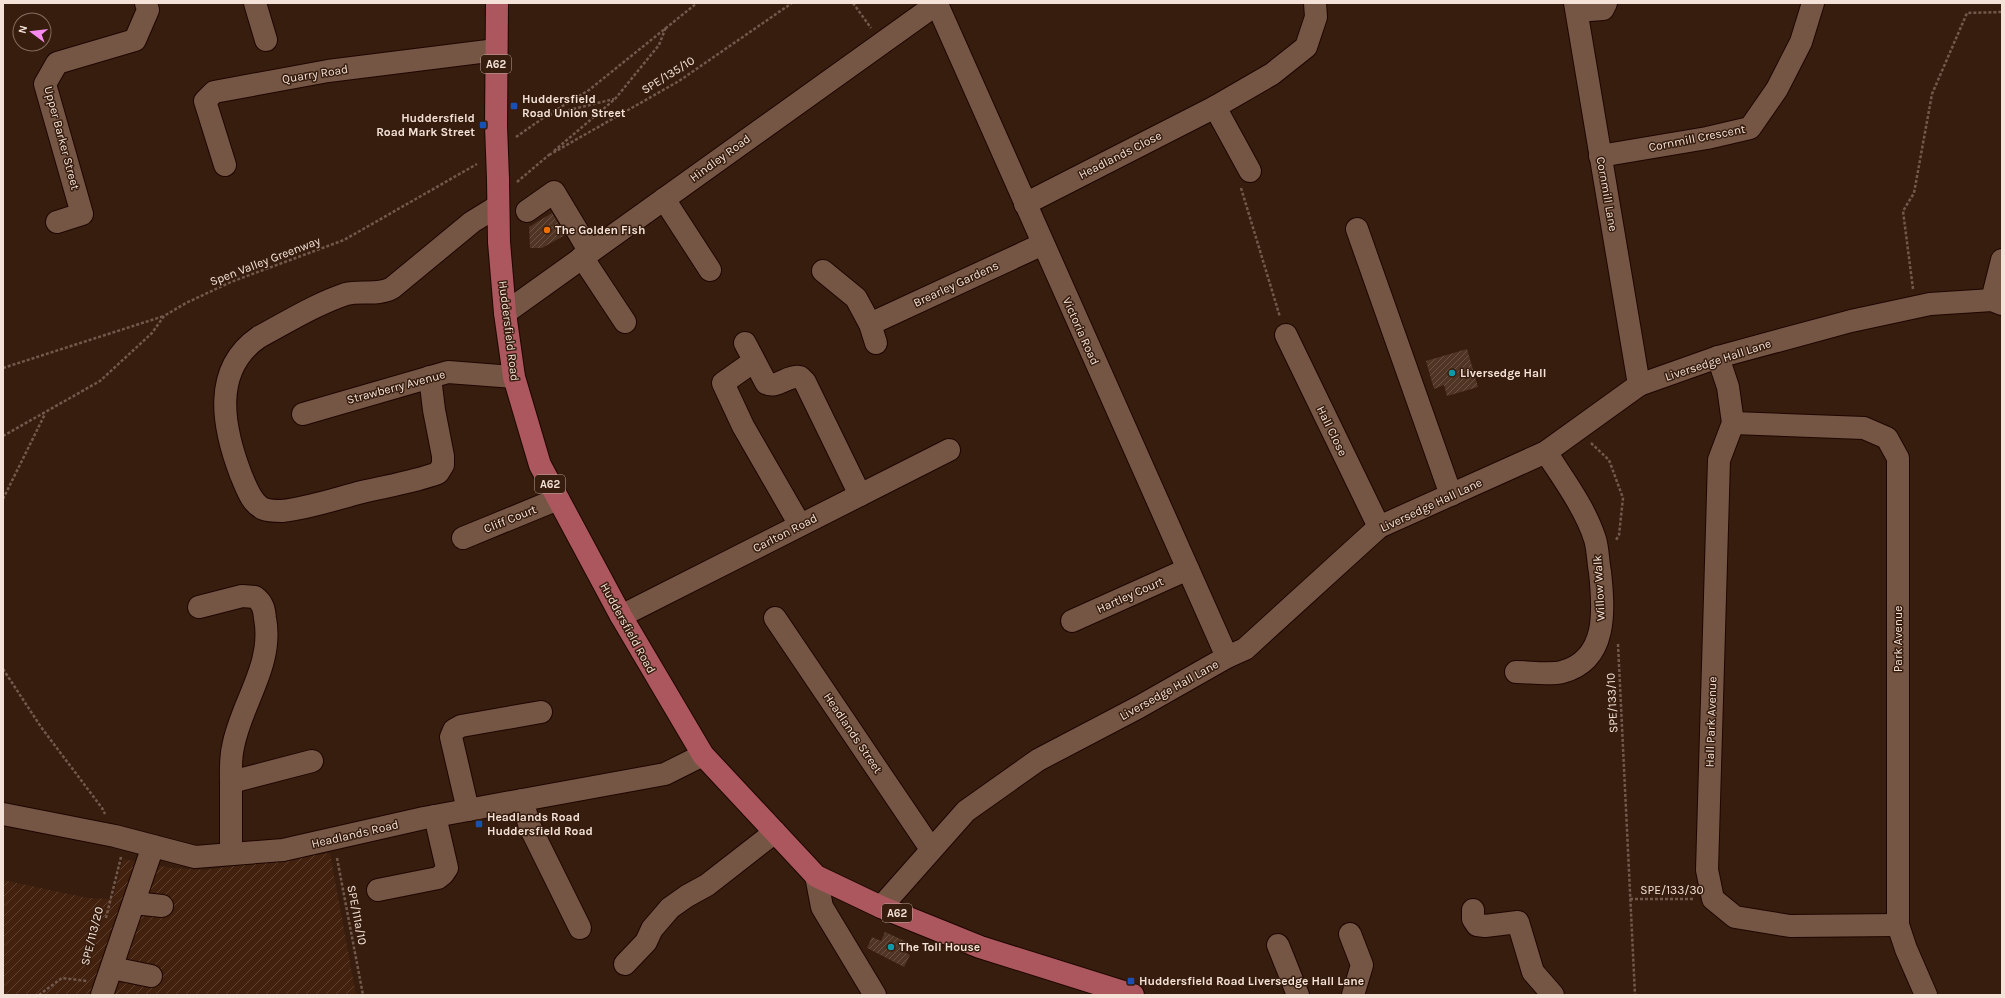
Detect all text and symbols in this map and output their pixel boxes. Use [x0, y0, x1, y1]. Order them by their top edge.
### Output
north arrow [12, 12, 52, 52]
text: N [16, 24, 30, 35]
street label: SPE/135/10 [639, 53, 697, 97]
road number: A62 [481, 55, 511, 73]
street label: Quarry Road [281, 62, 349, 86]
street label: Upper Barker Street [41, 85, 83, 192]
place label: Huddersfield Road Union Street [522, 92, 626, 120]
marker: Huddersfield Road Union Street [509, 101, 519, 111]
place label: Huddersfield Road Mark Street [376, 111, 475, 139]
marker: Huddersfield Road Mark Street [478, 120, 488, 130]
street label: Cornmill Crescent [1647, 122, 1747, 154]
street label: Headlands Close [1076, 128, 1164, 182]
street label: Hindley Road [687, 131, 753, 185]
street label: Cornmill Lane [1594, 156, 1620, 232]
place label: The Golden Fish [555, 223, 645, 237]
marker: The Golden Fish [542, 225, 552, 235]
street label: Spen Valley Greenway [208, 233, 323, 289]
street label: Brearley Gardens [911, 258, 1001, 310]
street label: Huddersfield Road [496, 280, 522, 382]
street label: Victoria Road [1060, 295, 1102, 367]
street label: Liversedge Hall Lane [1663, 336, 1773, 384]
place label: Liversedge Hall [1460, 366, 1546, 380]
street label: Strawberry Avenue [345, 367, 447, 407]
marker: Liversedge Hall [1447, 368, 1457, 378]
street label: Hall Close [1314, 404, 1350, 458]
road number: A62 [535, 475, 565, 493]
street label: Liversedge Hall Lane [1378, 475, 1484, 535]
street label: Cliff Court [482, 502, 539, 536]
street label: Carlton Road [750, 511, 820, 555]
street label: Willow Walk [1590, 554, 1608, 621]
street label: Hartley Court [1095, 574, 1166, 616]
street label: Huddersfield Road [597, 580, 659, 676]
street label: Park Avenue [1891, 606, 1905, 672]
street label: Liversedge Hall Lane [1117, 657, 1221, 723]
street label: SPE/133/10 [1603, 673, 1621, 733]
street label: Hall Park Avenue [1702, 676, 1720, 768]
street label: Headlands Street [821, 690, 885, 776]
place label: Headlands Road Huddersfield Road [487, 810, 593, 838]
street label: Headlands Road [310, 817, 400, 851]
marker: Headlands Road Huddersfield Road [474, 819, 484, 829]
street label: SPE/133/30 [1640, 883, 1704, 897]
street label: SPE/111a/10 [344, 884, 370, 946]
road number: A62 [882, 904, 912, 922]
street label: SPE/113/20 [78, 905, 106, 967]
place label: The Toll House [899, 940, 980, 954]
marker: The Toll House [886, 942, 896, 952]
place label: Huddersfield Road Liversedge Hall Lane [1139, 974, 1364, 988]
marker: Huddersfield Road Liversedge Hall Lane [1126, 976, 1136, 986]

